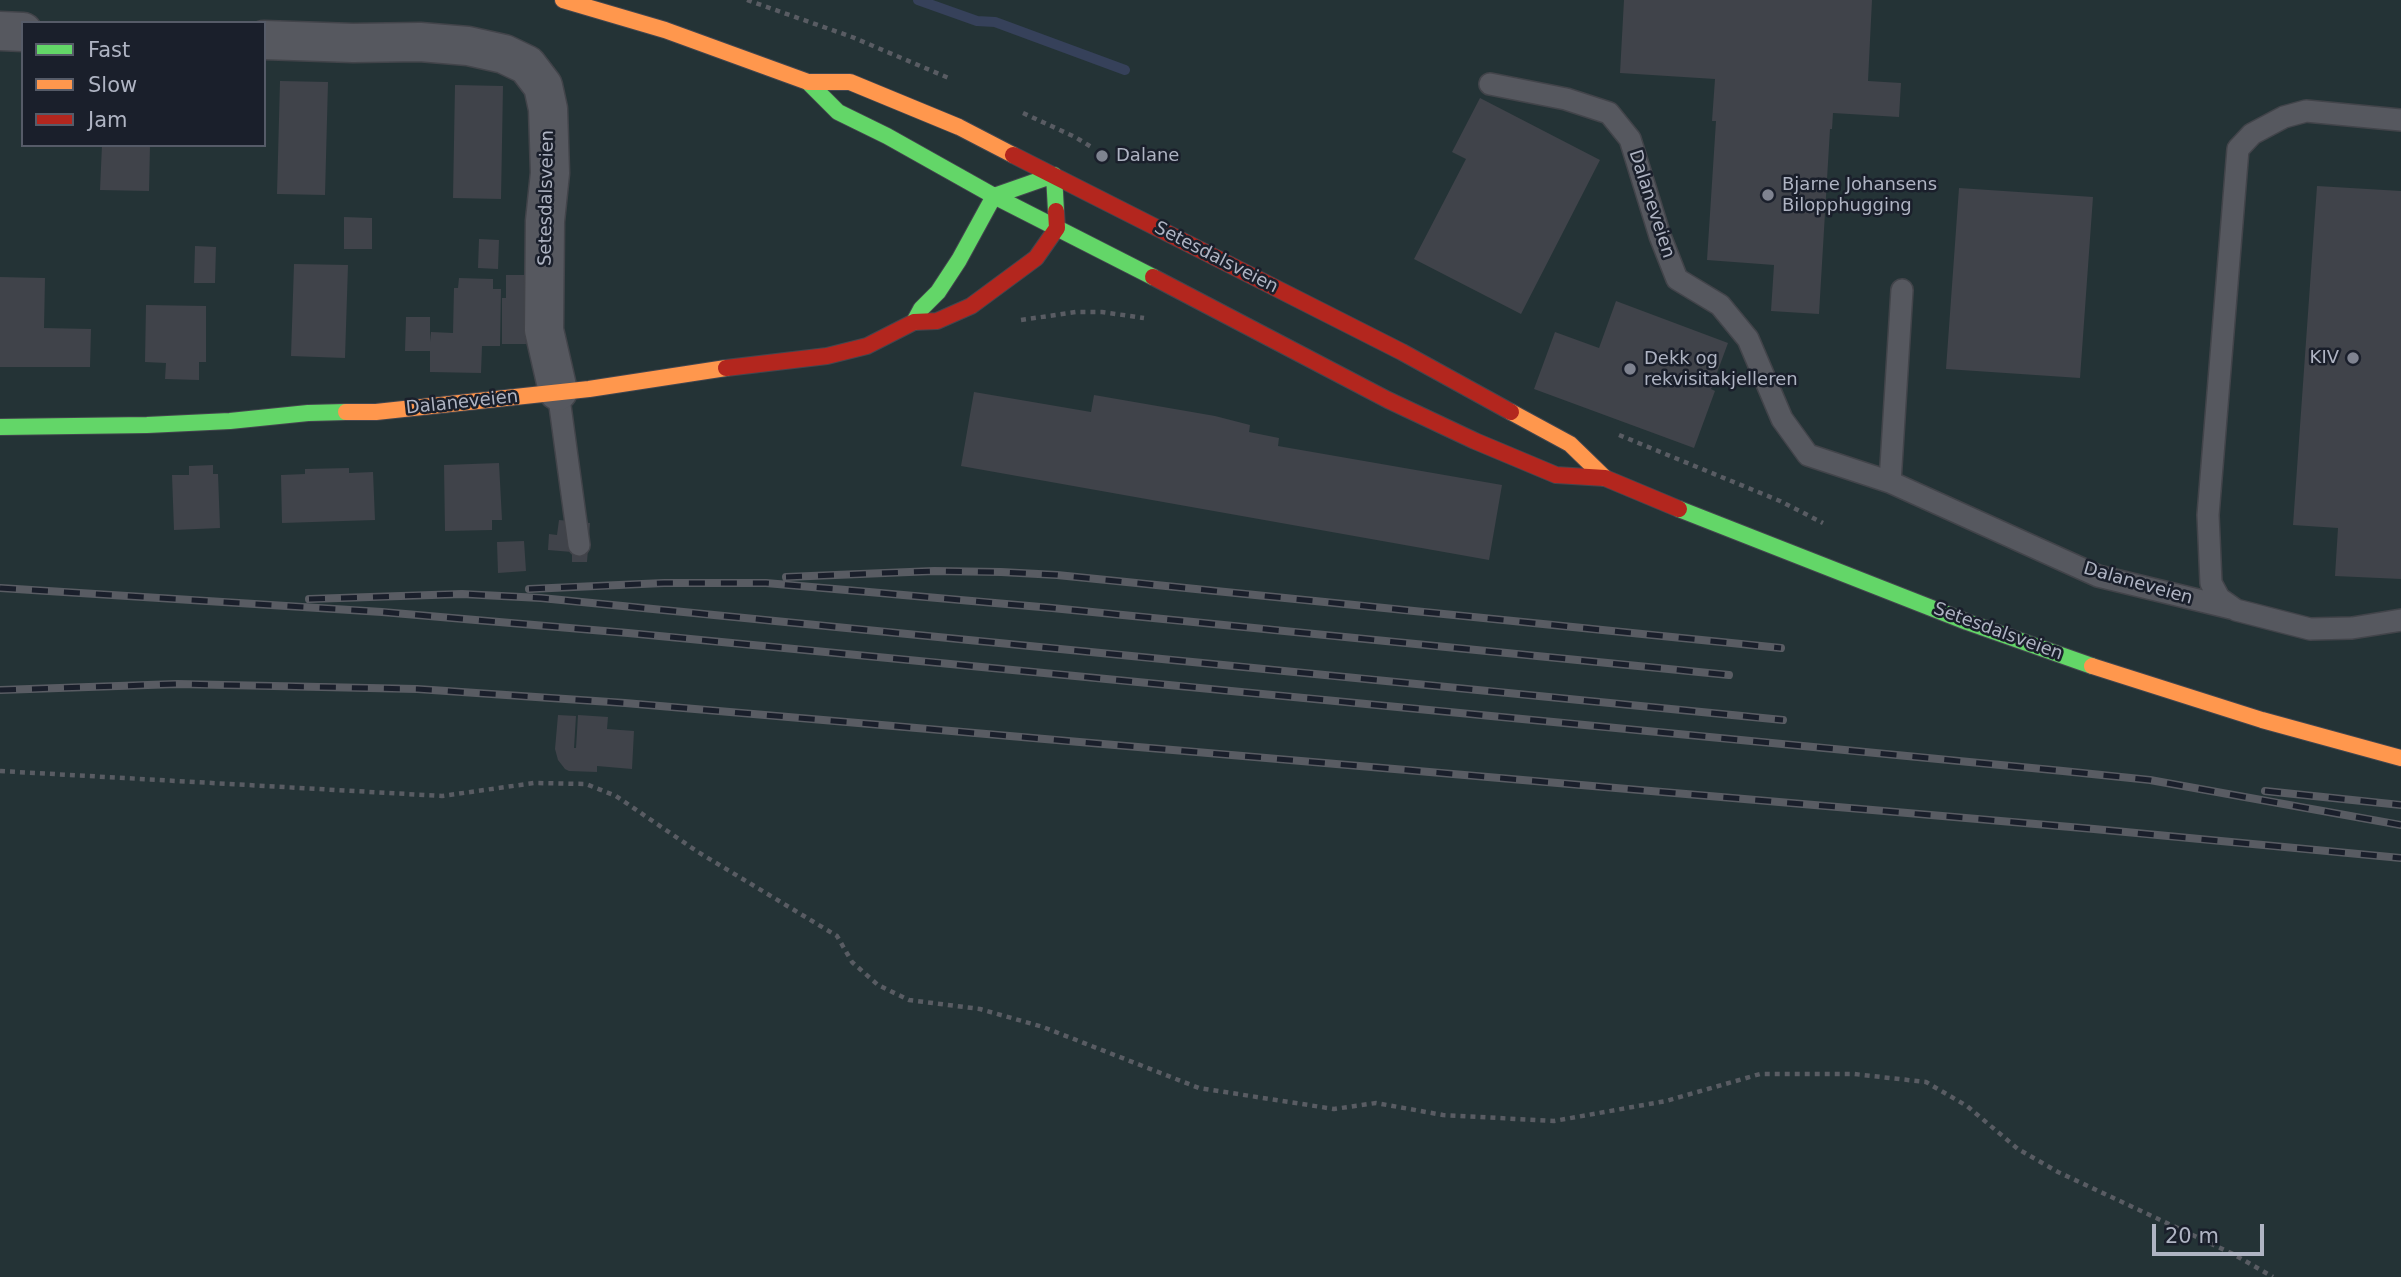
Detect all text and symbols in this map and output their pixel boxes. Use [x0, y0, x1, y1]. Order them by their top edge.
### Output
legend [21, 21, 266, 147]
text: Fast [88, 38, 130, 62]
text: Slow [88, 73, 137, 97]
text: Jam [88, 108, 128, 132]
street label: Setesdalsveien [535, 130, 559, 266]
place label: Dalane [1116, 145, 1179, 167]
street label: Dalaneveien [1623, 147, 1679, 261]
marker: Dalane [1094, 148, 1110, 164]
place label: Bjarne Johansens Bilopphugging [1782, 174, 1937, 216]
marker: Bjarne Johansens Bilopphugging [1760, 187, 1776, 203]
street label: Setesdalsveien [1150, 217, 1282, 299]
place label: KIV [2310, 347, 2339, 369]
place label: Dekk og rekvisitakjelleren [1644, 348, 1798, 390]
marker: KIV [2345, 350, 2361, 366]
marker: Dekk og rekvisitakjelleren [1622, 361, 1638, 377]
street label: Dalaneveien [405, 386, 519, 420]
street label: Dalaneveien [2081, 558, 2195, 610]
street label: Setesdalsveien [1930, 599, 2066, 665]
scale bar [2156, 1210, 2268, 1254]
text: 20 m [2165, 1224, 2219, 1248]

